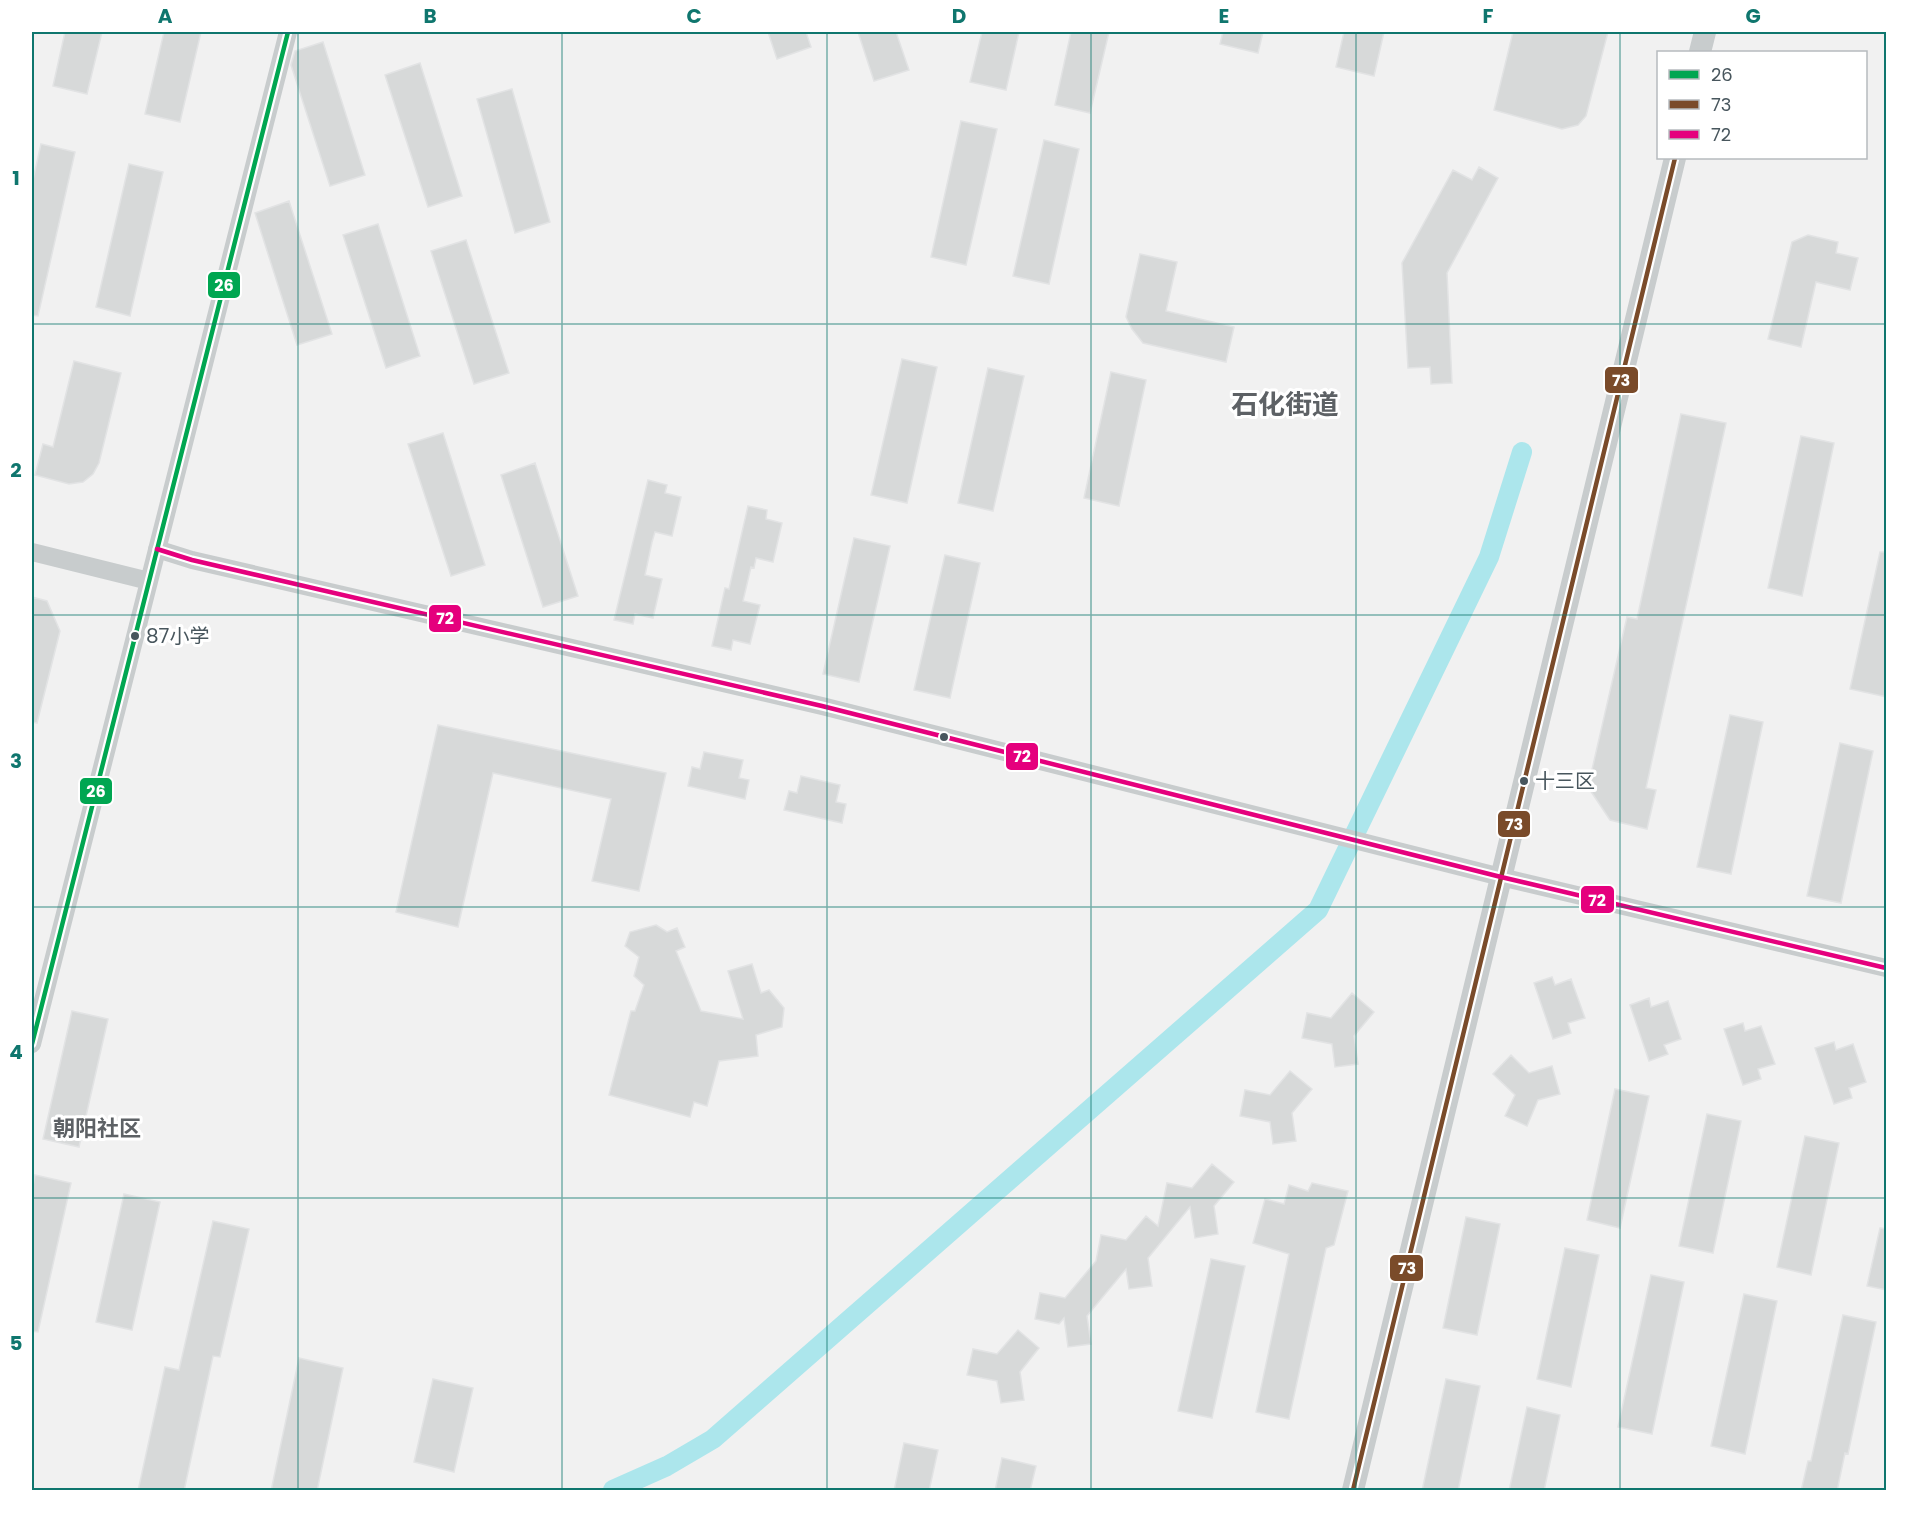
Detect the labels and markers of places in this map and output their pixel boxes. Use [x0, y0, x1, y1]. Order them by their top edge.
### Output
place label: 87小学 [146, 622, 210, 650]
marker: 87小学 [129, 630, 141, 642]
unlabelled marker [938, 731, 950, 743]
place label: 十三区 [1535, 767, 1595, 795]
marker: 十三区 [1518, 775, 1530, 787]

